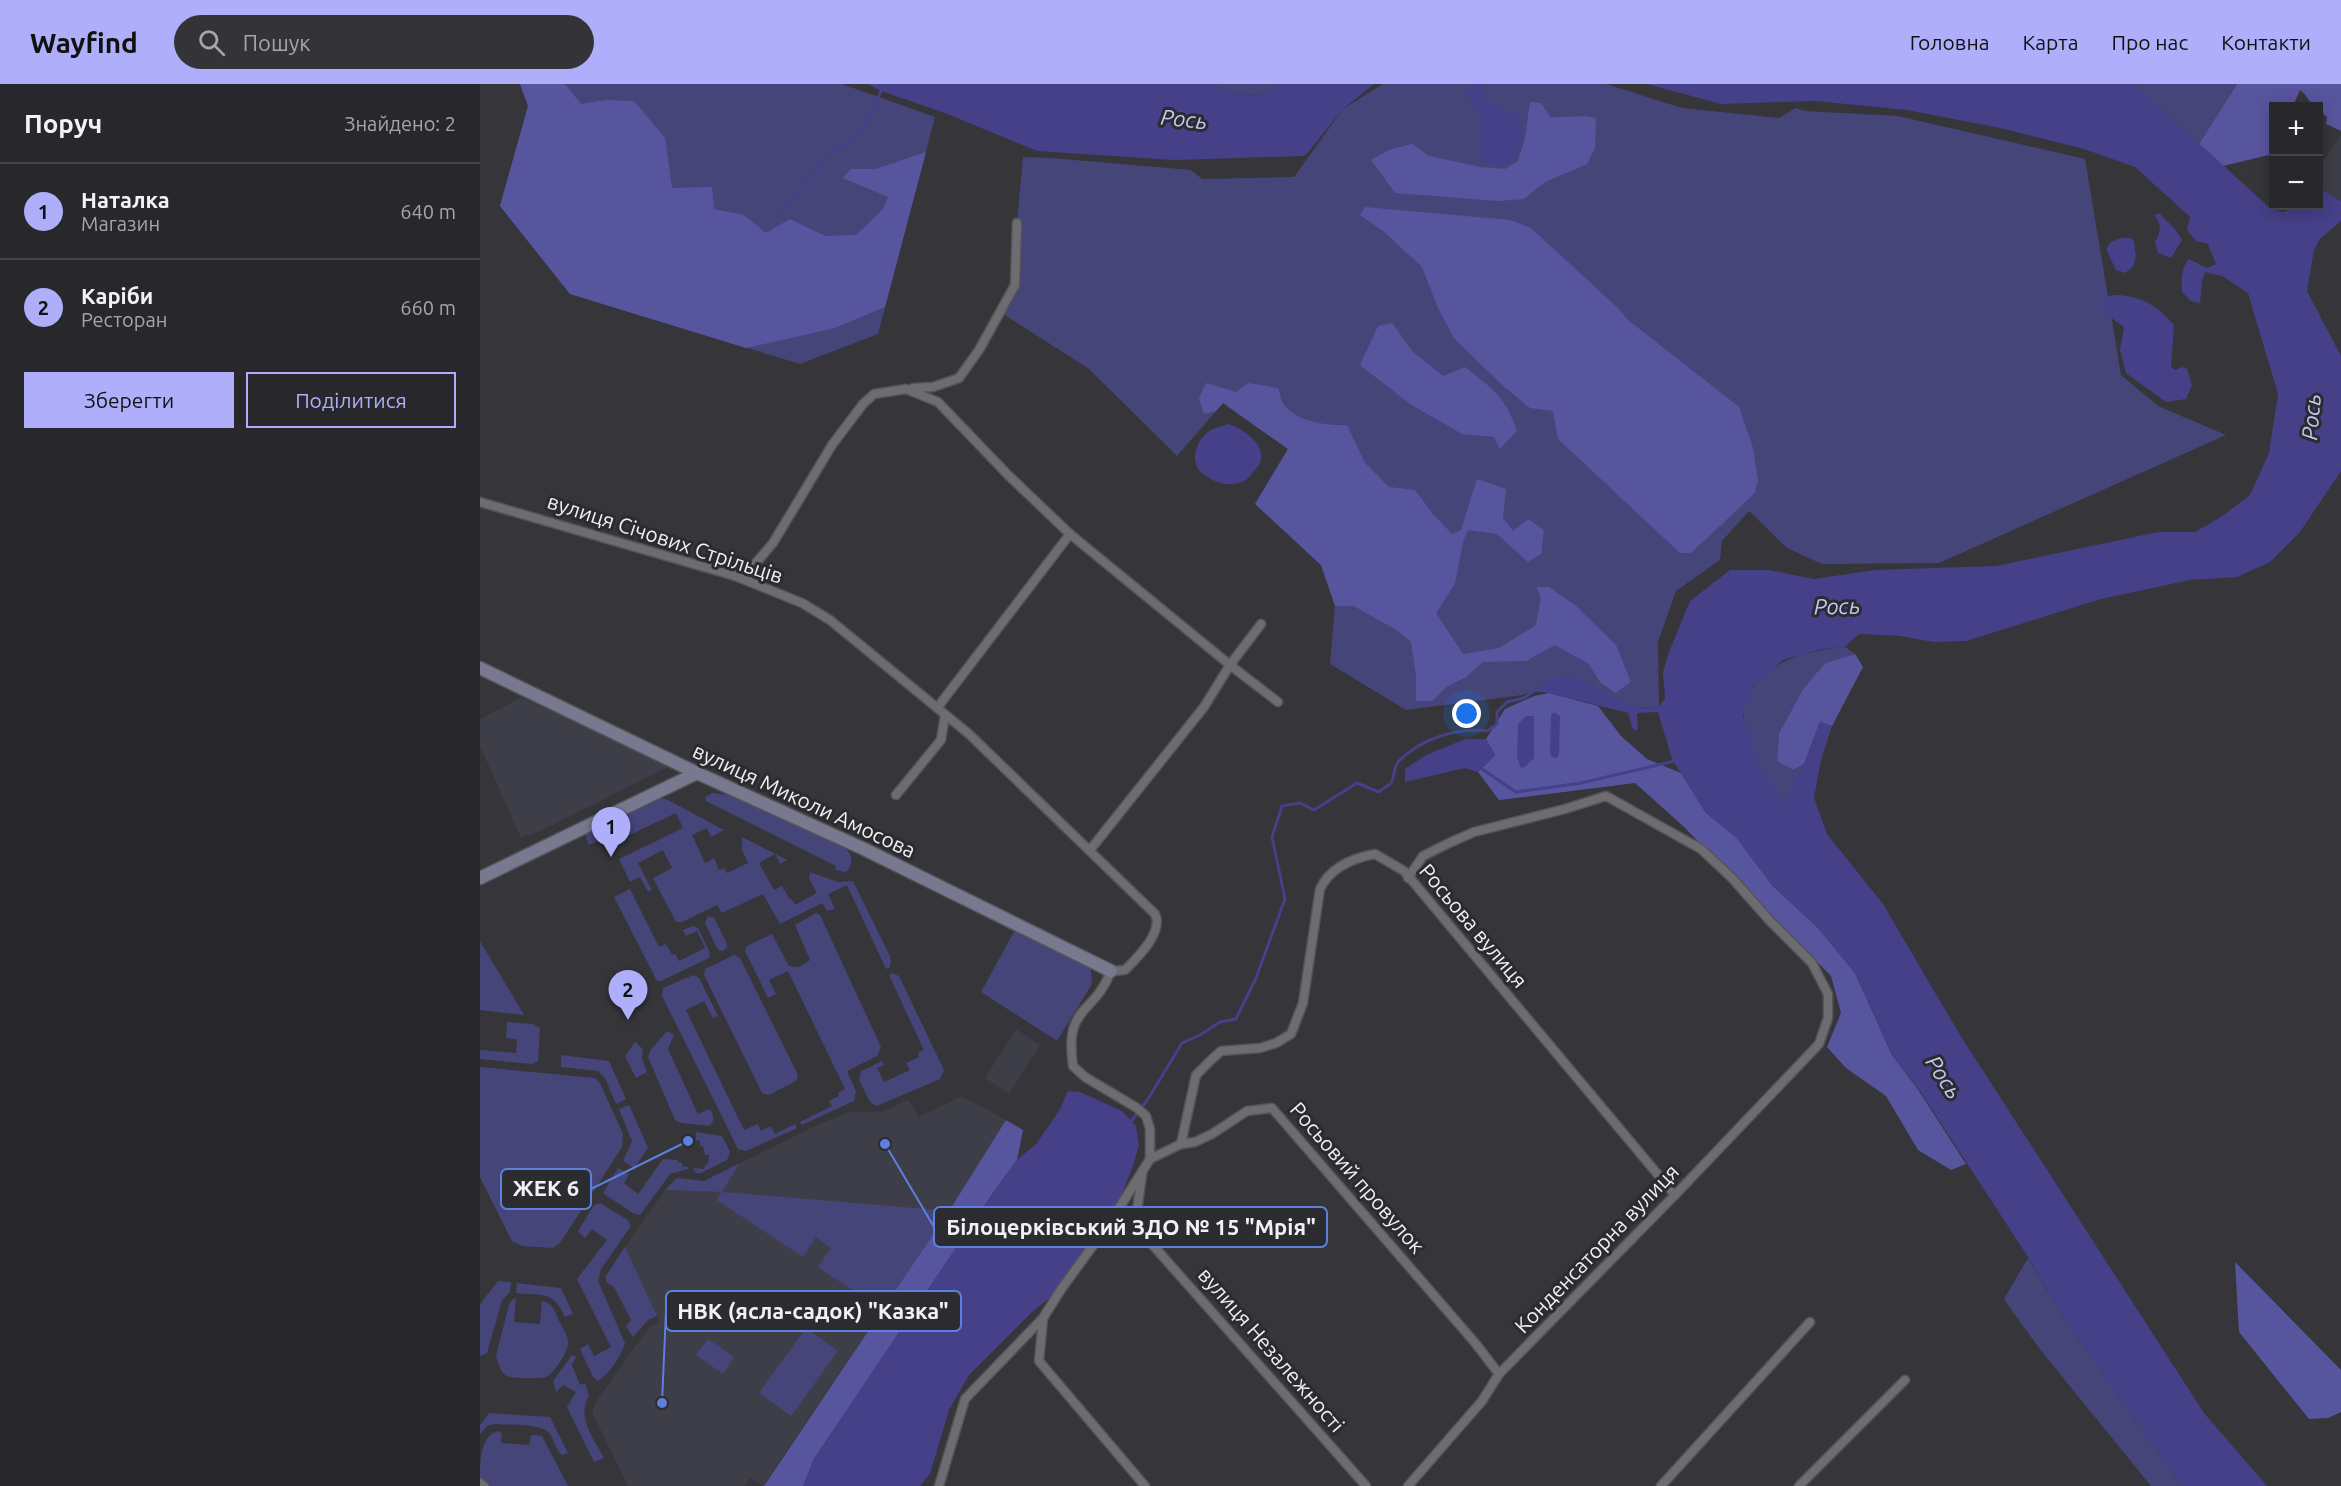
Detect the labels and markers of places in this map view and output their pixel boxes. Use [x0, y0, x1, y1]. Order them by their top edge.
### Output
pin: 1 [592, 808, 630, 857]
pin: 2 [608, 970, 648, 1020]
callout: ЖЕК 6 [501, 1169, 591, 1209]
callout: Білоцерківський ЗДО № 15 "Мрія" [934, 1207, 1327, 1247]
callout: НВК (ясла-садок) "Казка" [666, 1291, 961, 1331]

